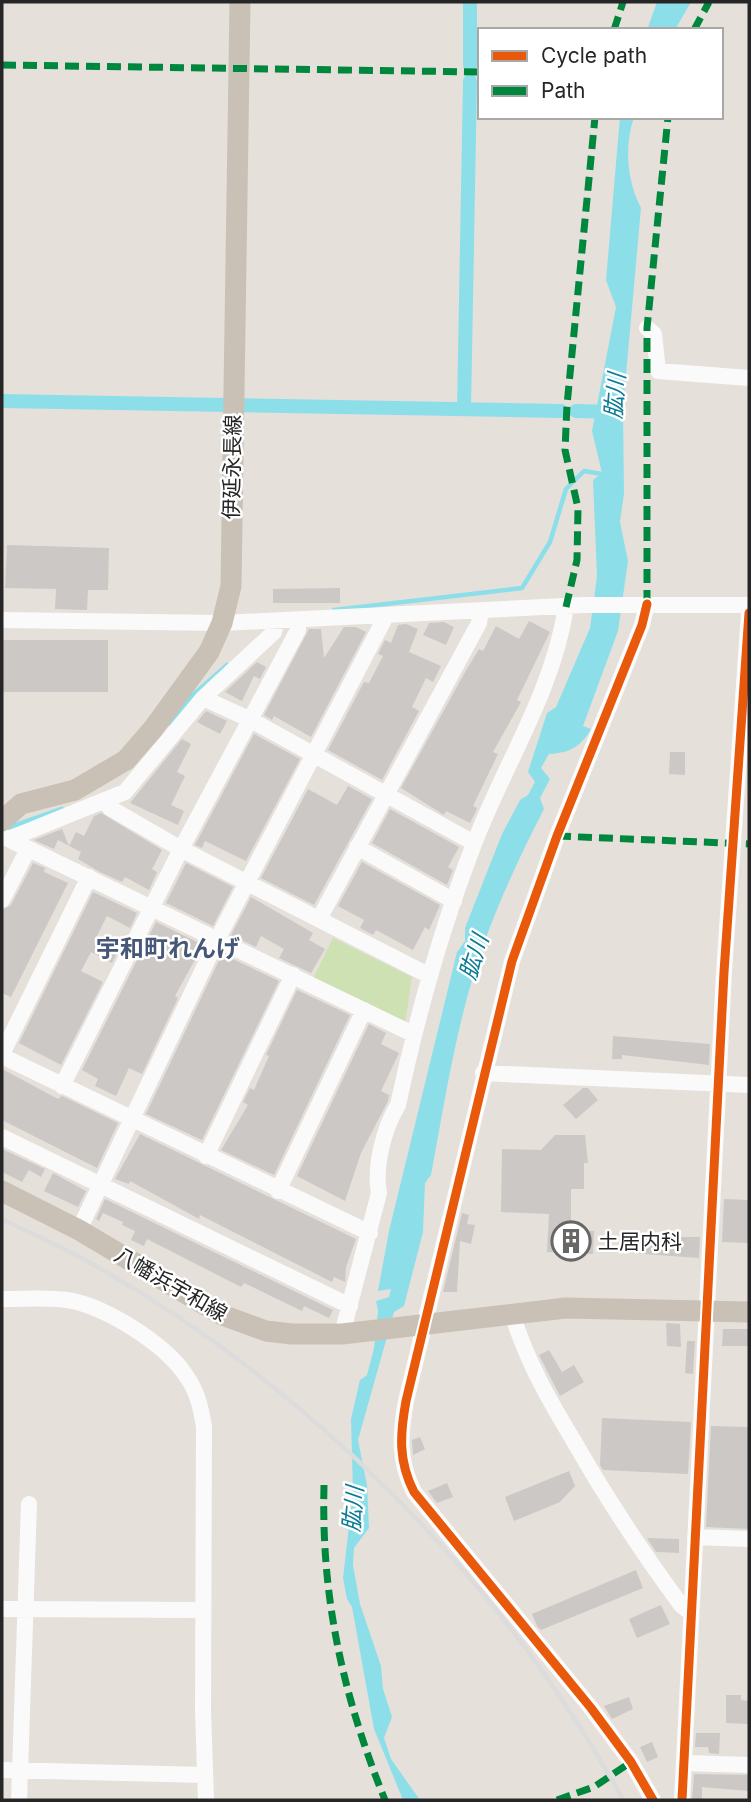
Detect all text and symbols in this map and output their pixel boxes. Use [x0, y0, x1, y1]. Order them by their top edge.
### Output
legend [478, 28, 723, 119]
text: Cycle path [541, 43, 647, 68]
text: Path [541, 78, 586, 103]
water label: 肱川 [599, 369, 631, 420]
street label: 伊延永長線 [219, 414, 245, 520]
water label: 肱川 [454, 928, 495, 983]
district label: 宇和町れんげ [96, 934, 240, 963]
building icon: 土居内科 [550, 1220, 592, 1262]
place label: 土居内科 [598, 1229, 682, 1254]
street label: 八幡浜宇和線 [110, 1242, 232, 1326]
water label: 肱川 [337, 1482, 369, 1533]

